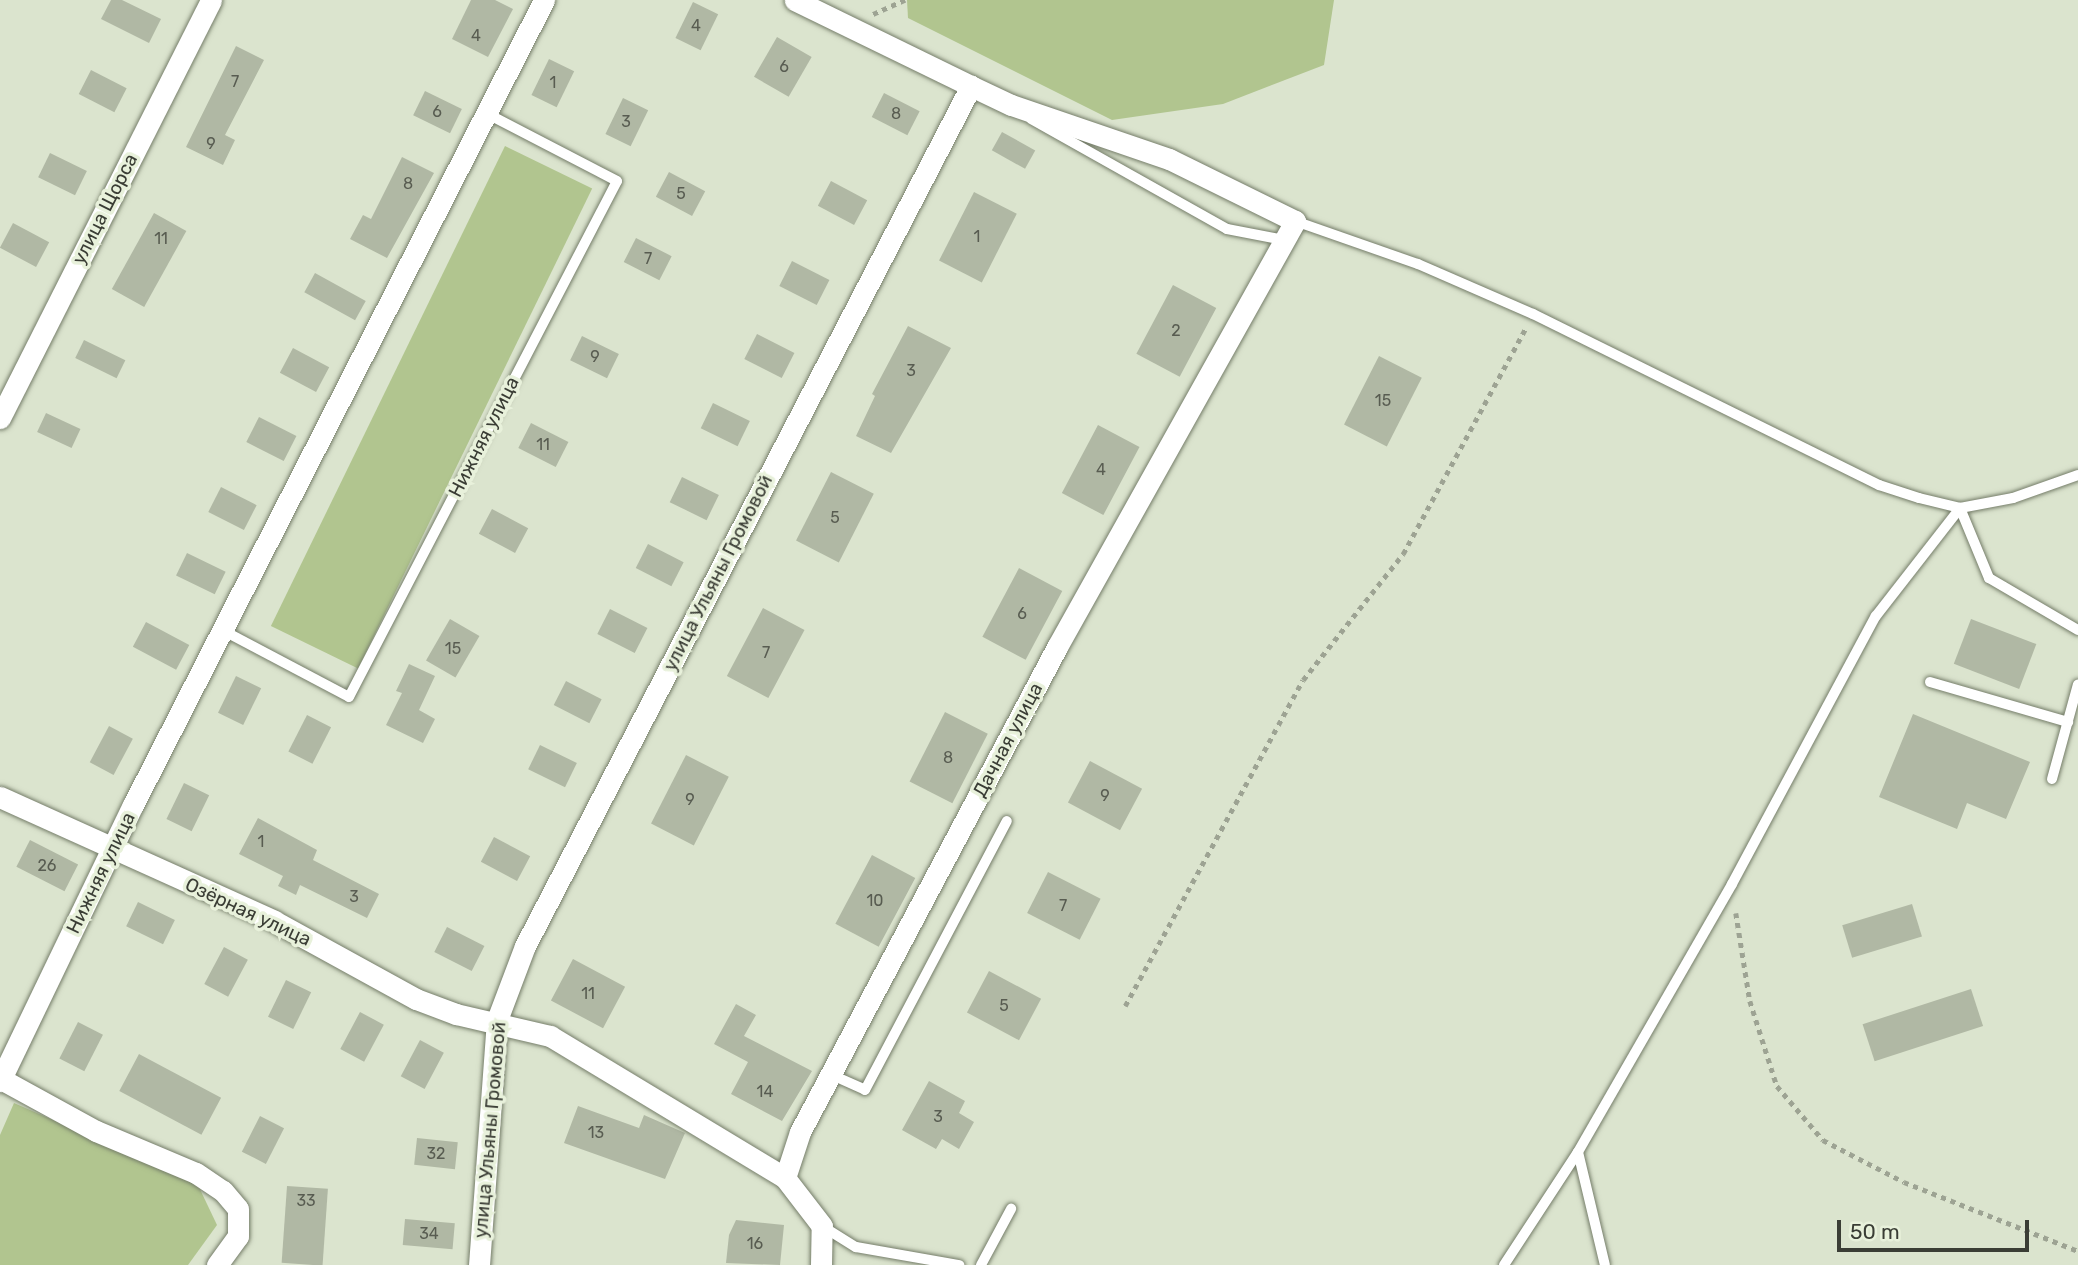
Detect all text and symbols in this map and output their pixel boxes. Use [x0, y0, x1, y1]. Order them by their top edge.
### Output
house number: 4 [691, 16, 701, 36]
house number: 4 [471, 26, 481, 46]
house number: 6 [779, 57, 789, 77]
house number: 7 [231, 72, 239, 92]
house number: 1 [550, 73, 556, 93]
house number: 6 [432, 102, 442, 122]
house number: 8 [891, 104, 901, 124]
house number: 3 [621, 112, 631, 132]
house number: 9 [206, 134, 216, 154]
street label: улица Щорса [67, 150, 143, 268]
house number: 8 [403, 174, 413, 194]
house number: 5 [676, 184, 686, 204]
house number: 1 [974, 227, 980, 247]
house number: 11 [154, 229, 168, 249]
house number: 7 [644, 249, 652, 269]
house number: 2 [1171, 321, 1181, 341]
house number: 9 [590, 347, 600, 367]
house number: 3 [906, 361, 916, 381]
street label: Нижняя улица [444, 373, 524, 501]
house number: 15 [1375, 391, 1391, 411]
house number: 11 [536, 435, 550, 455]
house number: 4 [1096, 460, 1106, 480]
street label: улица Ульяны Громовой [659, 471, 777, 675]
house number: 5 [830, 508, 840, 528]
house number: 6 [1017, 604, 1027, 624]
house number: 15 [445, 639, 461, 659]
house number: 7 [762, 643, 770, 663]
street label: Дачная улица [968, 679, 1048, 801]
house number: 8 [943, 748, 953, 768]
house number: 9 [1100, 786, 1110, 806]
house number: 9 [685, 790, 695, 810]
street label: Нижняя улица [62, 809, 140, 937]
house number: 1 [258, 832, 264, 852]
house number: 26 [37, 856, 57, 876]
street label: Озёрная улица [181, 873, 315, 951]
house number: 3 [349, 887, 359, 907]
house number: 10 [866, 891, 884, 911]
house number: 7 [1059, 896, 1067, 916]
house number: 11 [581, 984, 595, 1004]
house number: 5 [999, 996, 1009, 1016]
street label: улица Ульяны Громовой [469, 1021, 511, 1239]
house number: 14 [757, 1082, 773, 1102]
house number: 3 [933, 1107, 943, 1127]
house number: 13 [588, 1123, 604, 1143]
house number: 32 [426, 1144, 446, 1164]
house number: 33 [296, 1191, 316, 1211]
scale bar [1840, 1206, 2032, 1250]
text: 50 m [1850, 1219, 1900, 1244]
house number: 34 [419, 1224, 439, 1244]
house number: 16 [747, 1234, 763, 1254]

